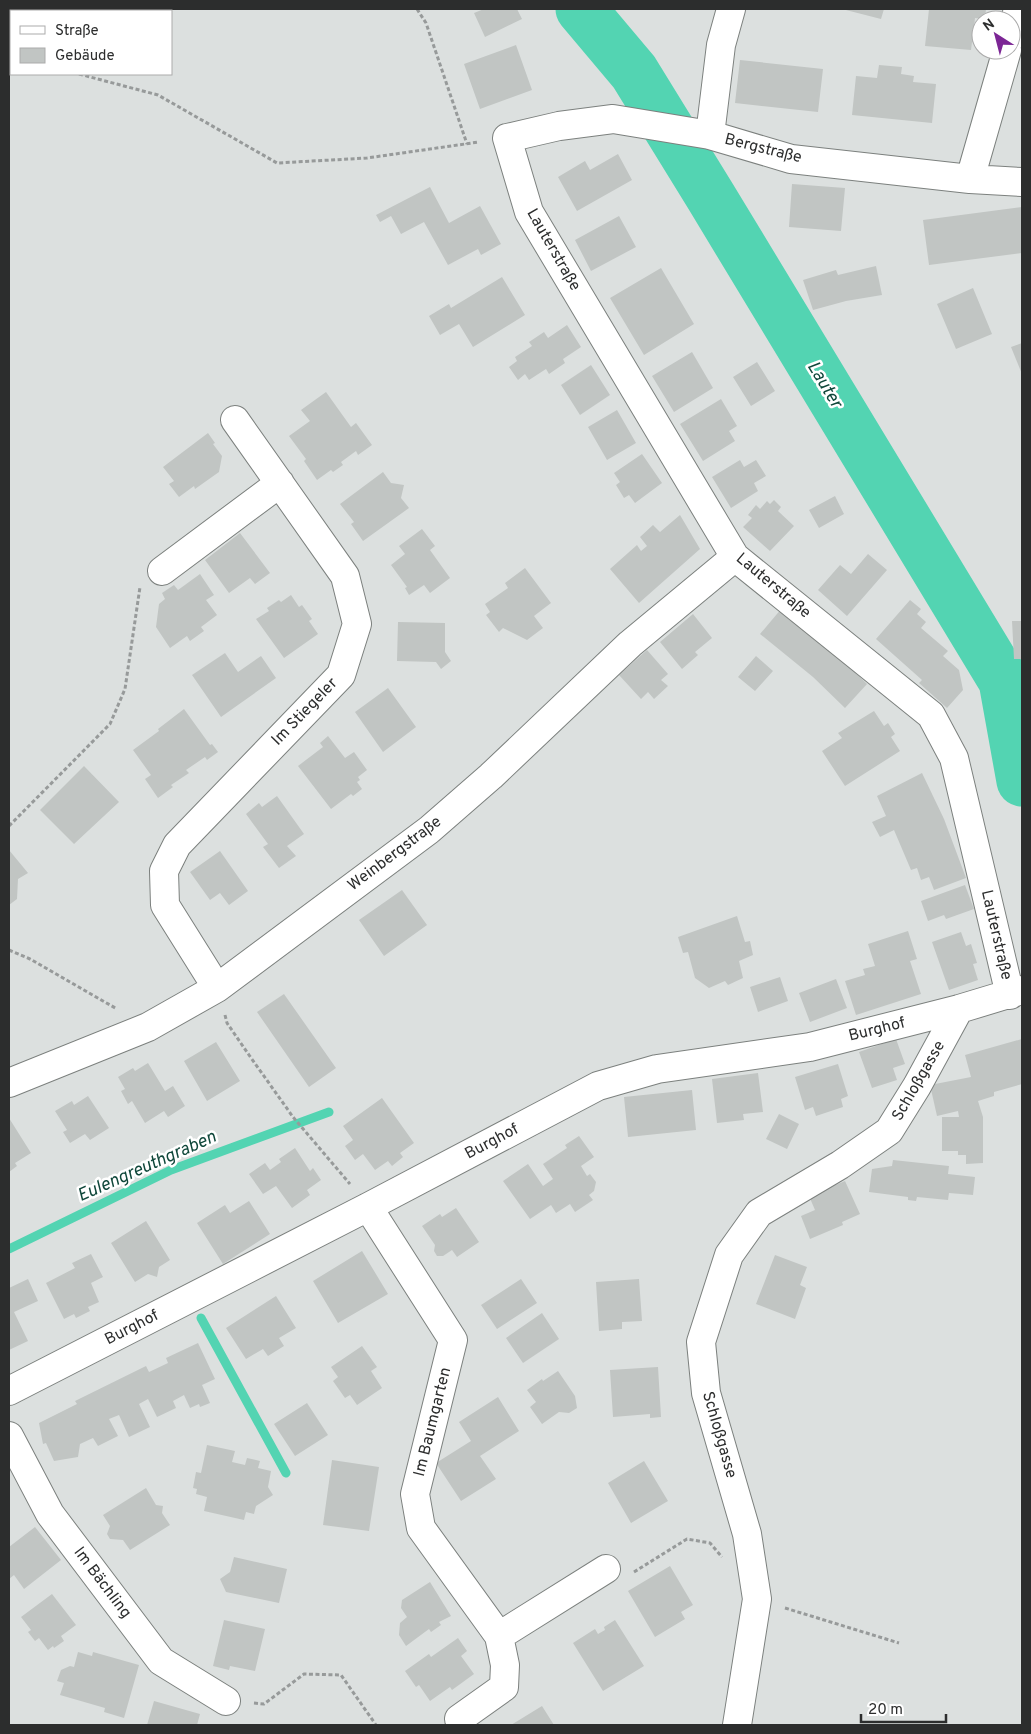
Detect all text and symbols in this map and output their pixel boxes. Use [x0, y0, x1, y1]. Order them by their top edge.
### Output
legend [10, 10, 172, 75]
north arrow [971, 10, 1021, 60]
text: N [980, 16, 998, 36]
text: Straße [55, 22, 99, 41]
text: Gebäude [55, 47, 115, 66]
street label: Bergstraße [722, 130, 804, 168]
street label: Lauterstraße [521, 205, 585, 295]
water label: Lauter [801, 357, 848, 415]
street label: Lauterstraße [731, 549, 815, 623]
street label: Im Stiegeler [268, 674, 342, 750]
street label: Weinbergstraße [344, 812, 446, 896]
street label: Lauterstraße [976, 888, 1016, 982]
street label: Burghof [847, 1013, 908, 1047]
street label: Schloßgasse [888, 1037, 950, 1125]
street label: Burghof [462, 1119, 523, 1164]
water label: Eulengreuthgraben [74, 1126, 220, 1208]
street label: Burghof [102, 1306, 163, 1350]
street label: Im Baumgarten [410, 1365, 456, 1479]
street label: Schloßgasse [697, 1389, 741, 1481]
street label: Im Bächling [69, 1543, 135, 1623]
scale bar [861, 1692, 946, 1724]
text: 20 m [868, 1701, 903, 1720]

